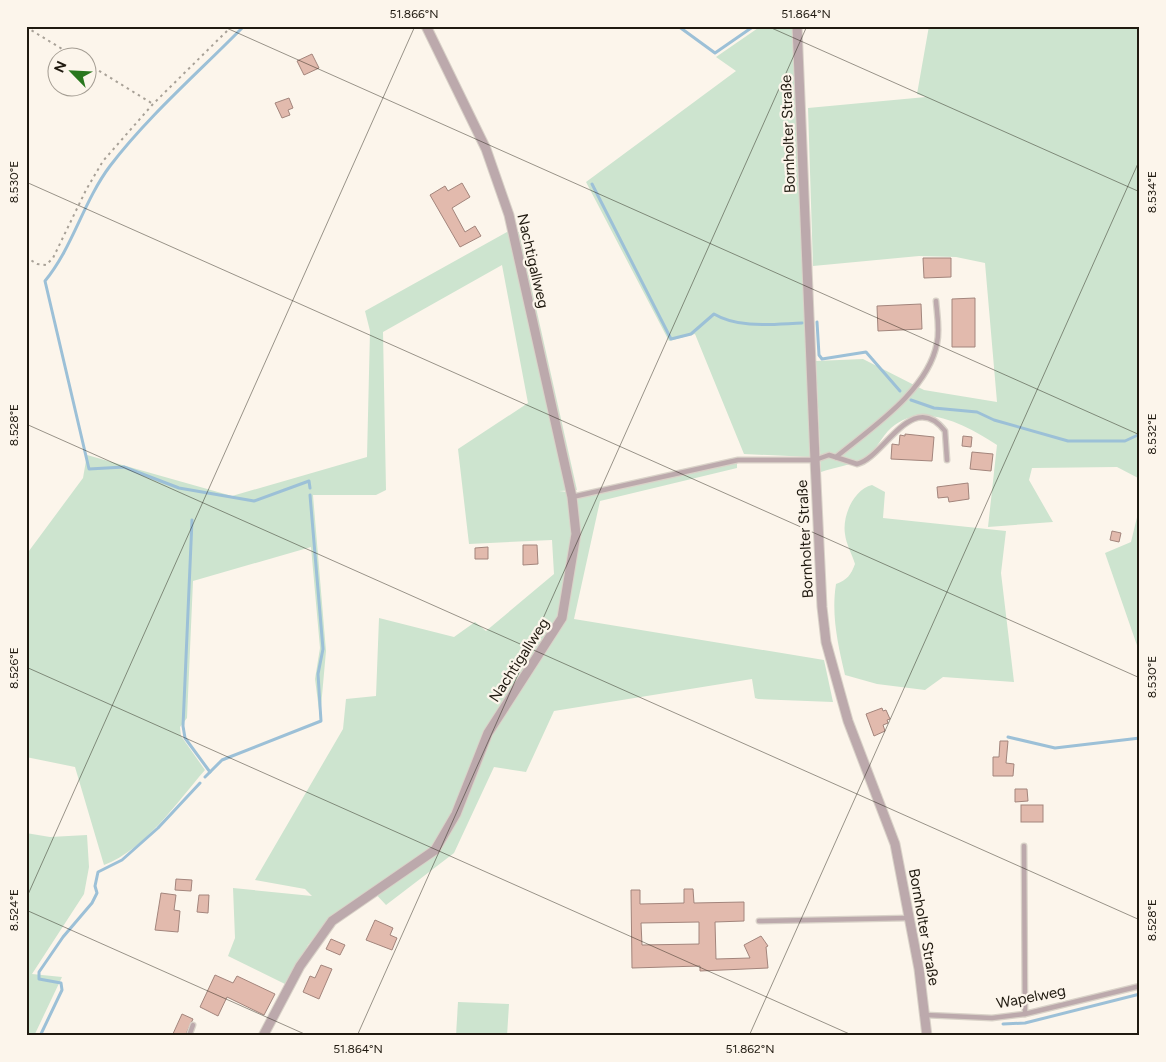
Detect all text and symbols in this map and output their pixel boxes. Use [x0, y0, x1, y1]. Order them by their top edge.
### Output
text: 51.866°N [389, 7, 439, 21]
text: 51.864°N [781, 7, 831, 21]
north arrow [48, 48, 98, 98]
text: N [51, 59, 71, 75]
street label: Bornholter Straße [777, 74, 799, 194]
text: 8.530°E [7, 161, 21, 203]
text: 8.534°E [1145, 171, 1159, 213]
street label: Nachtigallweg [513, 212, 553, 310]
text: 8.528°E [7, 404, 21, 446]
text: 8.532°E [1145, 413, 1159, 455]
street label: Bornholter Straße [793, 479, 817, 599]
street label: Nachtigallweg [485, 615, 553, 705]
text: 8.526°E [7, 647, 21, 689]
text: 8.530°E [1145, 656, 1159, 698]
street label: Bornholter Straße [905, 867, 943, 987]
text: 8.524°E [7, 889, 21, 931]
text: 8.528°E [1145, 899, 1159, 941]
street label: Wapelweg [995, 981, 1067, 1013]
text: 51.864°N [333, 1042, 383, 1056]
text: 51.862°N [726, 1042, 774, 1056]

